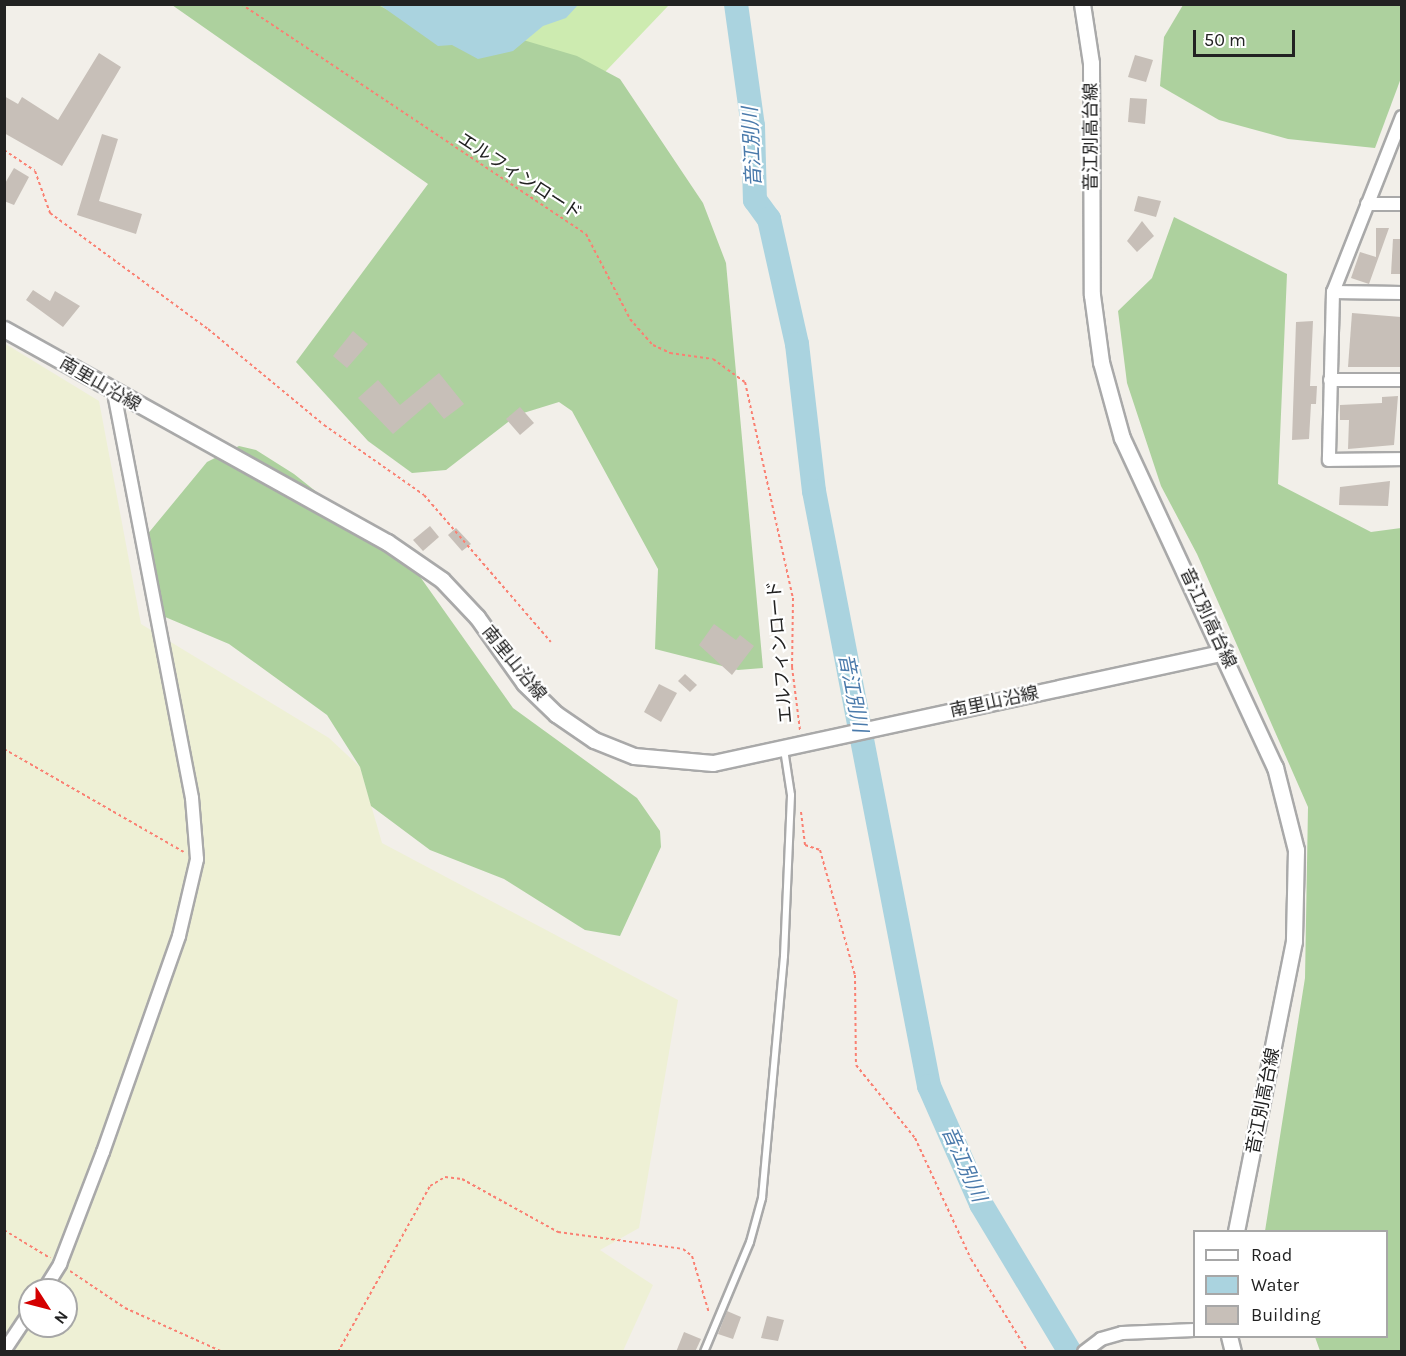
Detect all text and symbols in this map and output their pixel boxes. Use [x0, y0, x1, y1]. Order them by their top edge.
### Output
scale bar [1196, 18, 1298, 56]
text: 50 m [1204, 29, 1246, 51]
street label: 音江別高台線 [1080, 83, 1102, 191]
water label: 音江別川 [738, 106, 766, 188]
street label: エルフィンロード [454, 128, 586, 224]
street label: 南里山沿線 [56, 352, 144, 416]
street label: 音江別高台線 [1175, 564, 1241, 672]
street label: エルフィンロード [763, 579, 797, 725]
street label: 南里山沿線 [477, 621, 551, 705]
water label: 音江別川 [834, 651, 872, 735]
street label: 南里山沿線 [948, 682, 1040, 722]
street label: 音江別高台線 [1242, 1046, 1284, 1156]
water label: 音江別川 [937, 1123, 991, 1205]
legend [1193, 1230, 1388, 1338]
text: Road [1251, 1244, 1292, 1266]
text: Water [1251, 1274, 1299, 1296]
north arrow [18, 1278, 78, 1338]
text: Building [1251, 1304, 1321, 1326]
text: N [50, 1307, 72, 1328]

